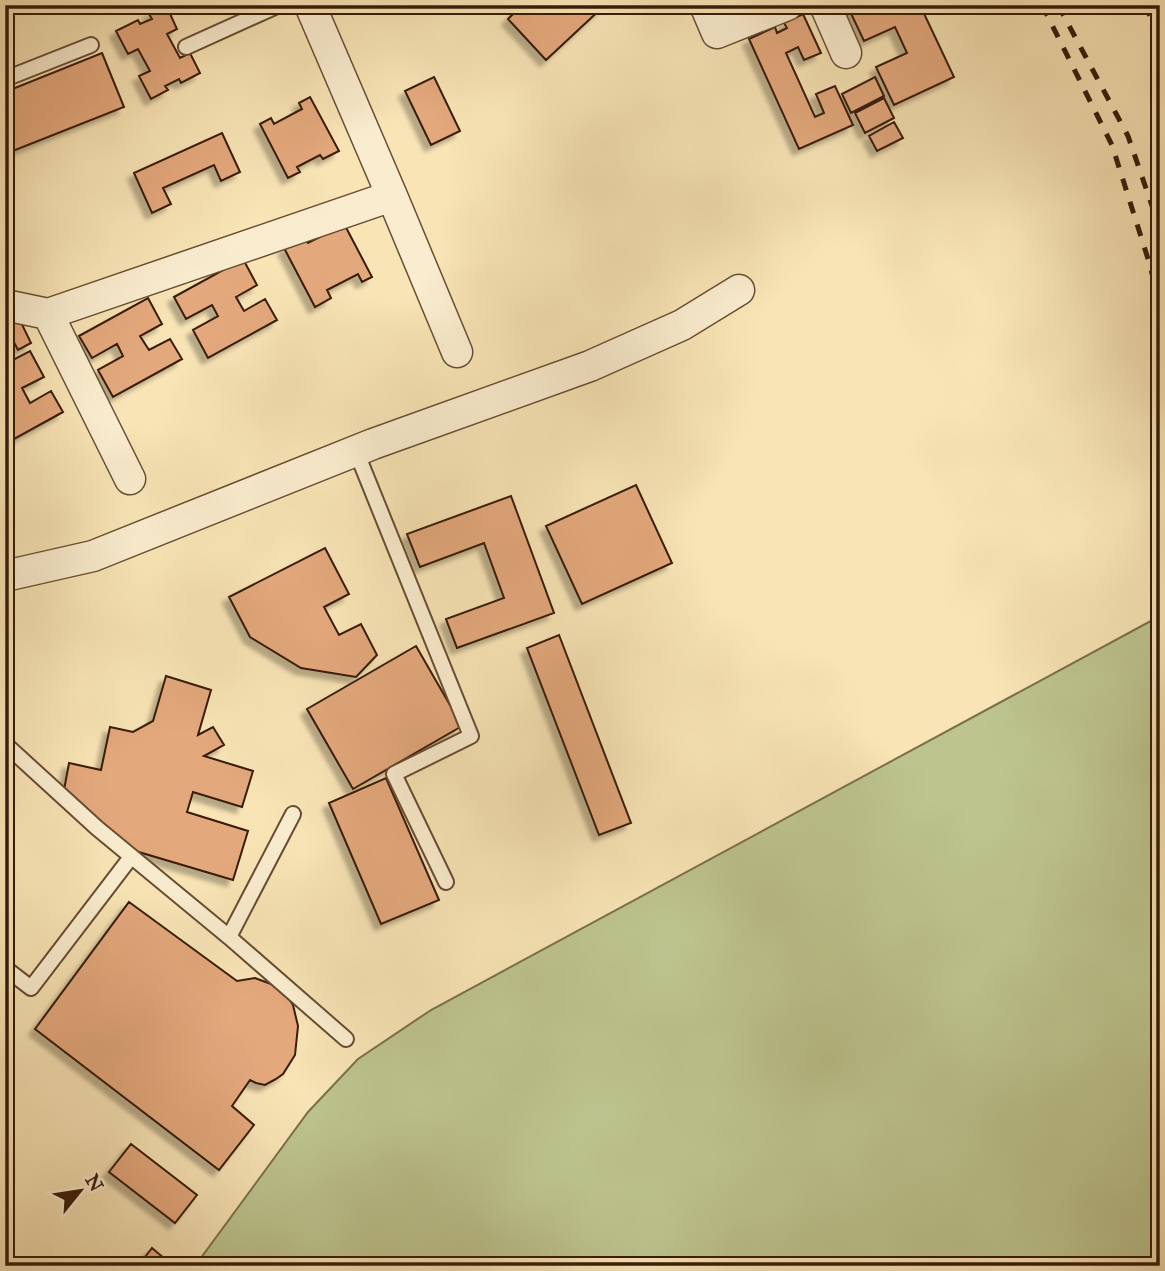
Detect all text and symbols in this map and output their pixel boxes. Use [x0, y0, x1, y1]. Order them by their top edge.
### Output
north arrow [46, 1156, 116, 1226]
text: N [80, 1170, 108, 1195]

